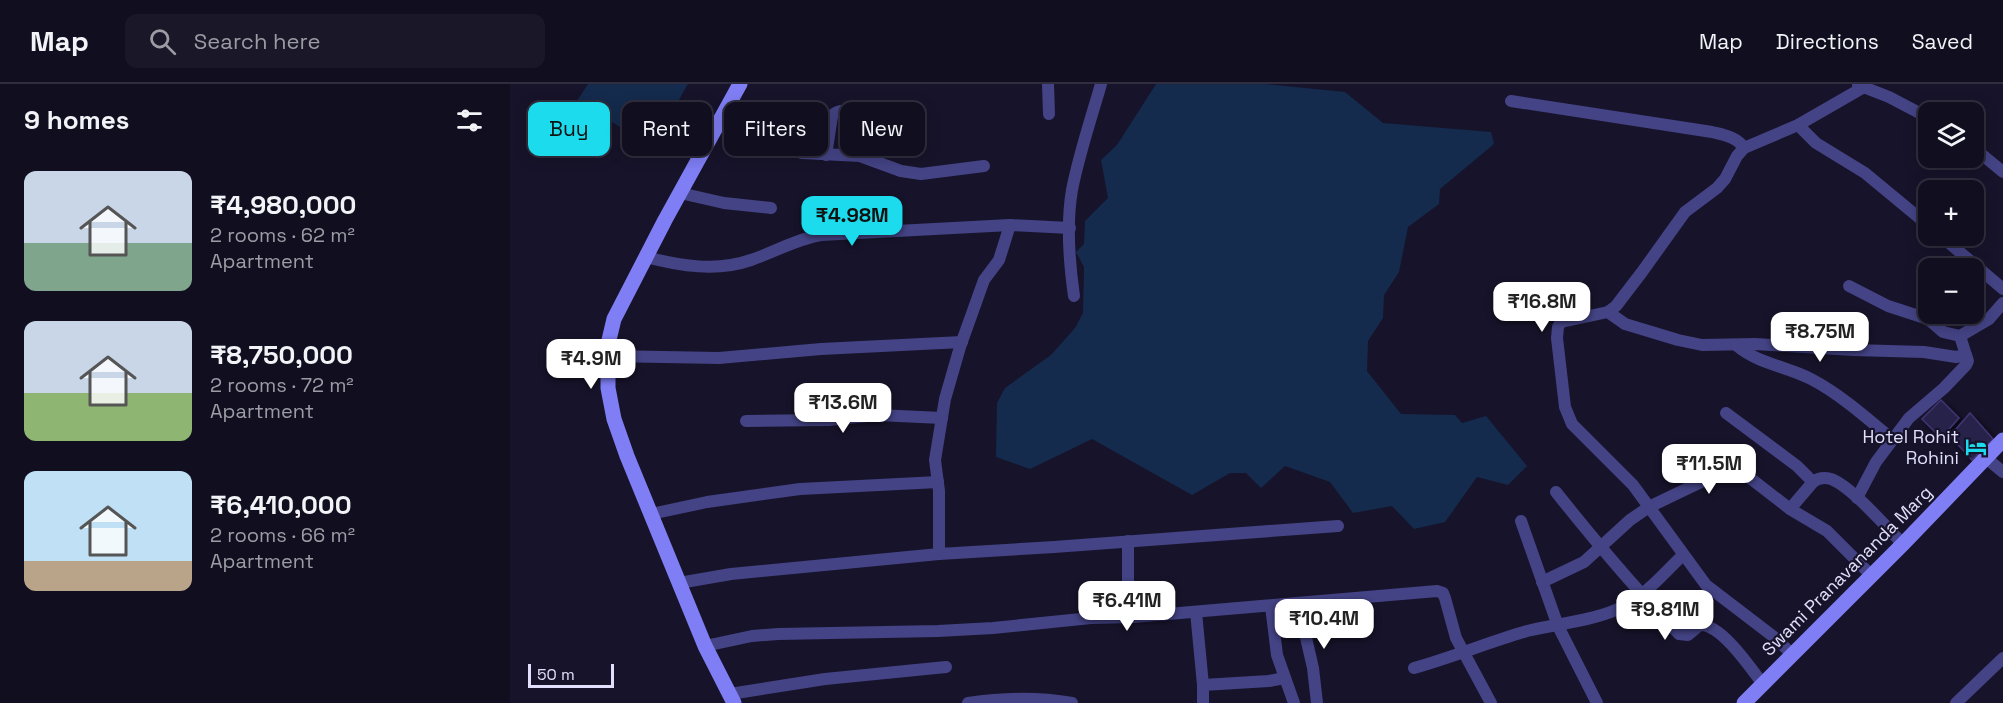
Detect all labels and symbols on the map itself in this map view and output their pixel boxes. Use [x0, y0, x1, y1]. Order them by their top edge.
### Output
pin: ₹4.98M [803, 196, 901, 247]
pin: ₹16.8M [1493, 282, 1591, 333]
pin: ₹8.75M [1771, 312, 1869, 363]
pin: ₹4.9M [549, 339, 633, 390]
pin: ₹13.6M [794, 383, 892, 434]
place label: Hotel Rohit Rohini [1863, 425, 1959, 469]
hotel icon: Hotel Rohit Rohini [1964, 435, 1988, 459]
pin: ₹11.5M [1660, 444, 1758, 495]
street label: Swami Pranavananda Marg [1757, 481, 1937, 661]
pin: ₹6.41M [1078, 581, 1176, 632]
pin: ₹9.81M [1616, 590, 1714, 641]
pin: ₹10.4M [1275, 599, 1373, 650]
scale bar [528, 661, 614, 688]

